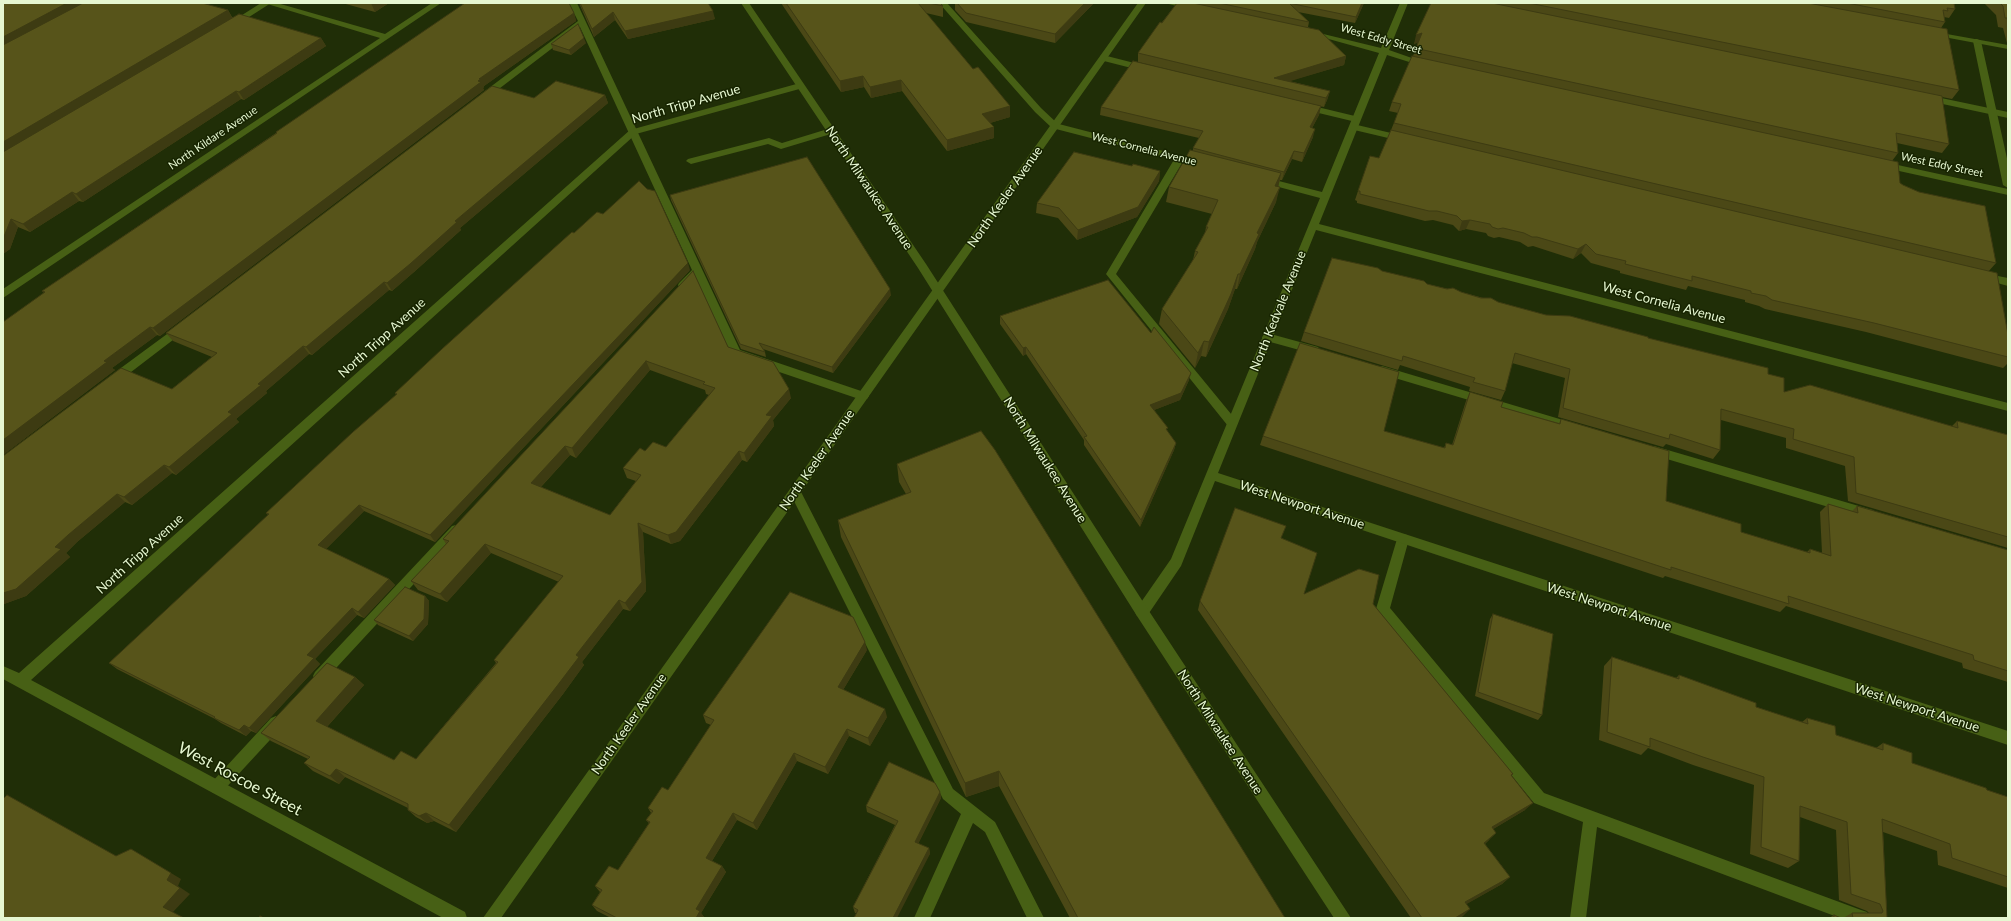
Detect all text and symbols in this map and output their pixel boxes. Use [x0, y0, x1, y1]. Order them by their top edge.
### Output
street label: West Eddy Street [1339, 21, 1423, 57]
street label: North Tripp Avenue [630, 81, 742, 127]
street label: North Kildare Avenue [166, 103, 260, 173]
street label: North Milwaukee Avenue [822, 123, 916, 253]
street label: West Cornelia Avenue [1090, 130, 1198, 168]
street label: North Keeler Avenue [964, 143, 1046, 251]
street label: West Eddy Street [1900, 150, 1984, 180]
street label: North Kedvale Avenue [1247, 248, 1309, 374]
street label: West Cornelia Avenue [1601, 279, 1727, 327]
street label: North Tripp Avenue [335, 295, 429, 381]
street label: North Milwaukee Avenue [1000, 394, 1090, 526]
street label: North Keeler Avenue [776, 406, 858, 514]
street label: West Newport Avenue [1238, 477, 1366, 533]
street label: North Tripp Avenue [93, 511, 187, 597]
street label: West Newport Avenue [1545, 579, 1673, 635]
street label: North Milwaukee Avenue [1174, 667, 1266, 797]
street label: North Keeler Avenue [588, 670, 670, 778]
street label: West Newport Avenue [1853, 680, 1981, 736]
street label: West Roscoe Street [175, 738, 305, 820]

